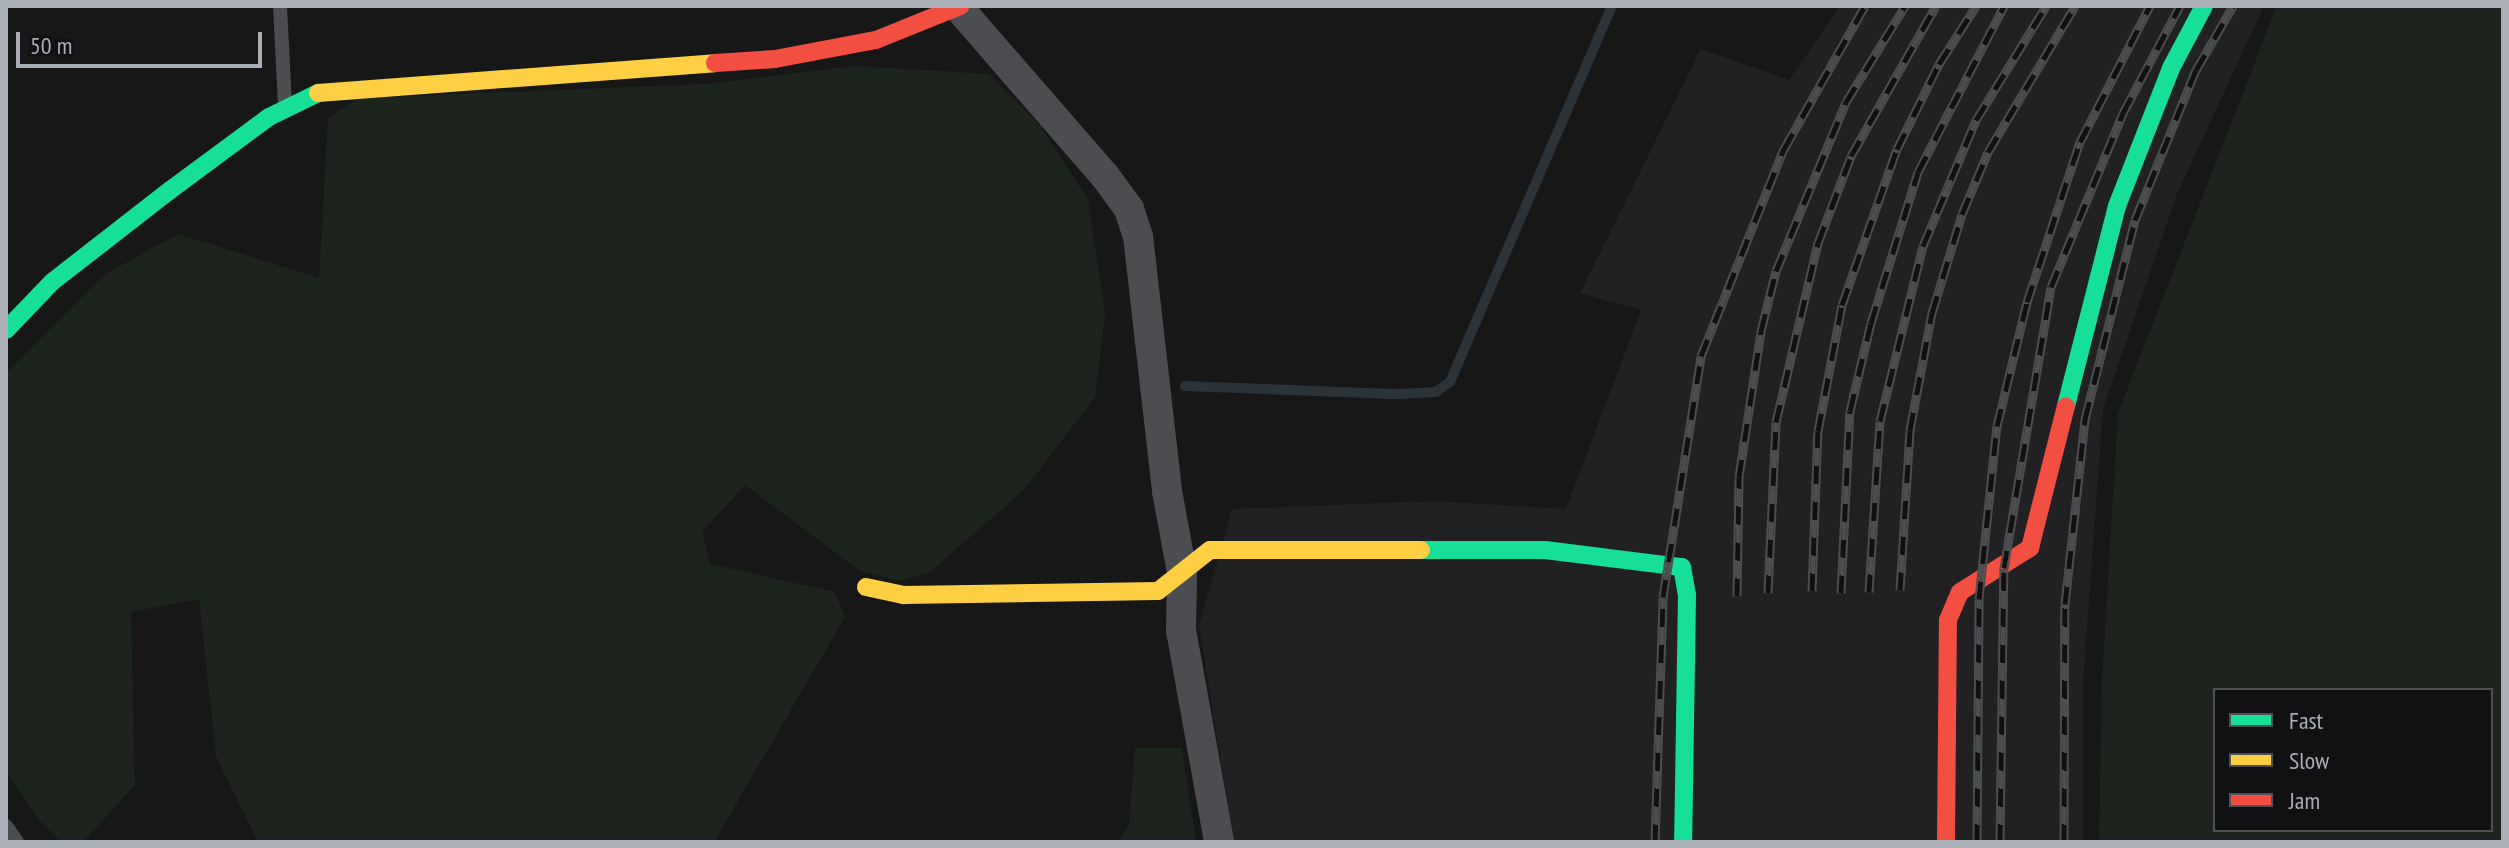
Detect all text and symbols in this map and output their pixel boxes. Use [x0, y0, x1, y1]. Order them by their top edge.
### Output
scale bar [20, 16, 266, 66]
text: 50 m [30, 30, 72, 61]
legend [2213, 688, 2493, 832]
text: Fast [2289, 705, 2323, 736]
text: Slow [2289, 745, 2329, 776]
text: Jam [2289, 785, 2320, 816]

